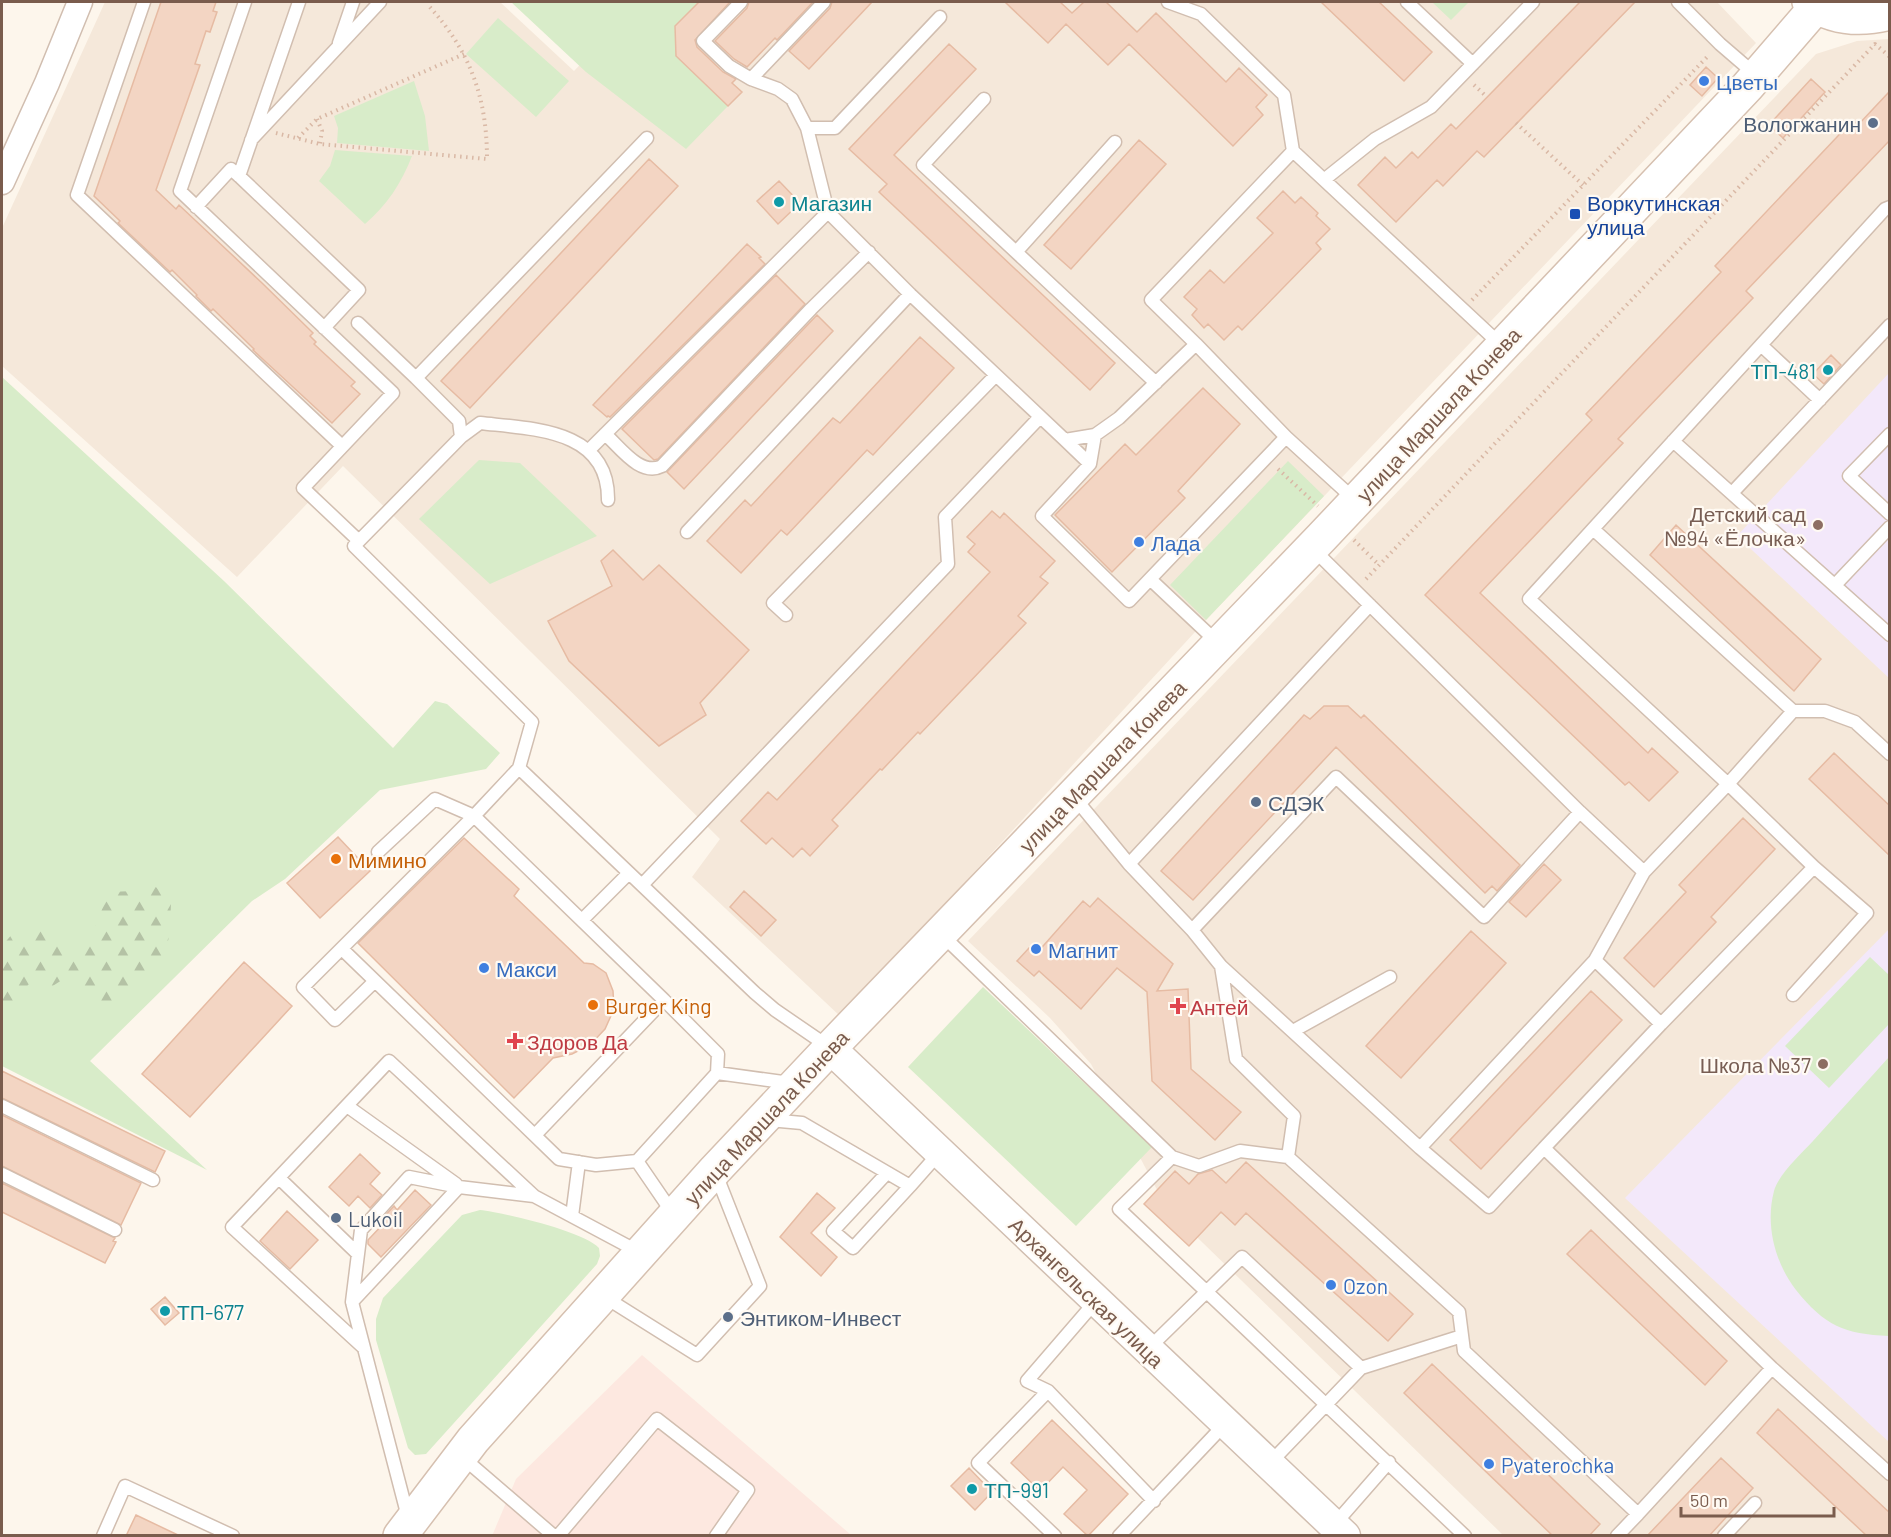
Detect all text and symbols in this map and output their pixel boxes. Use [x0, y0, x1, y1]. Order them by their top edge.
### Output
place label: Цветы [1716, 69, 1778, 94]
marker: Цветы [1697, 74, 1711, 88]
place label: Вологжанин [1743, 111, 1861, 136]
marker: Вологжанин [1866, 116, 1880, 130]
place label: Магазин [791, 190, 872, 215]
place label: Воркутинская улица [1587, 190, 1720, 239]
marker: Магазин [772, 195, 786, 209]
marker: Воркутинская улица [1568, 207, 1582, 221]
street label: улица Маршала Конева [1351, 321, 1526, 506]
place label: ТП-481 [1751, 358, 1816, 383]
marker: ТП-481 [1821, 363, 1835, 377]
place label: Детский сад №94 «Ёлочка» [1664, 501, 1806, 550]
marker: Детский сад №94 «Ёлочка» [1811, 518, 1825, 532]
place label: Лада [1151, 530, 1201, 555]
marker: Лада [1132, 535, 1146, 549]
street label: улица Маршала Конева [1013, 675, 1191, 857]
place label: СДЭК [1268, 790, 1325, 815]
marker: СДЭК [1249, 795, 1263, 809]
place label: Мимино [348, 847, 427, 872]
marker: Мимино [329, 852, 343, 866]
place label: Магнит [1048, 937, 1118, 962]
marker: Магнит [1029, 942, 1043, 956]
place label: Макси [496, 956, 557, 981]
marker: Макси [477, 961, 491, 975]
place label: Burger King [605, 993, 712, 1018]
place label: Антей [1190, 994, 1248, 1019]
marker: Burger King [586, 998, 600, 1012]
marker: Антей [1171, 999, 1185, 1013]
street label: улица Маршала Конева [679, 1024, 854, 1209]
place label: Здоров Да [527, 1029, 629, 1054]
marker: Здоров Да [508, 1034, 522, 1048]
place label: Школа №37 [1700, 1052, 1811, 1077]
marker: Школа №37 [1816, 1057, 1830, 1071]
place label: Lukoil [348, 1206, 403, 1231]
marker: Lukoil [329, 1211, 343, 1225]
street label: Архангельская улица [1004, 1212, 1170, 1373]
place label: Ozon [1343, 1273, 1388, 1298]
marker: Ozon [1324, 1278, 1338, 1292]
place label: ТП-677 [177, 1299, 244, 1324]
marker: ТП-677 [158, 1304, 172, 1318]
place label: Энтиком-Инвест [740, 1305, 902, 1330]
marker: Энтиком-Инвест [721, 1310, 735, 1324]
place label: Pyaterochka [1501, 1452, 1614, 1477]
marker: Pyaterochka [1482, 1457, 1496, 1471]
place label: ТП-991 [984, 1477, 1049, 1502]
scale bar [1681, 1480, 1834, 1518]
marker: ТП-991 [965, 1482, 979, 1496]
text: 50 m [1690, 1489, 1728, 1511]

